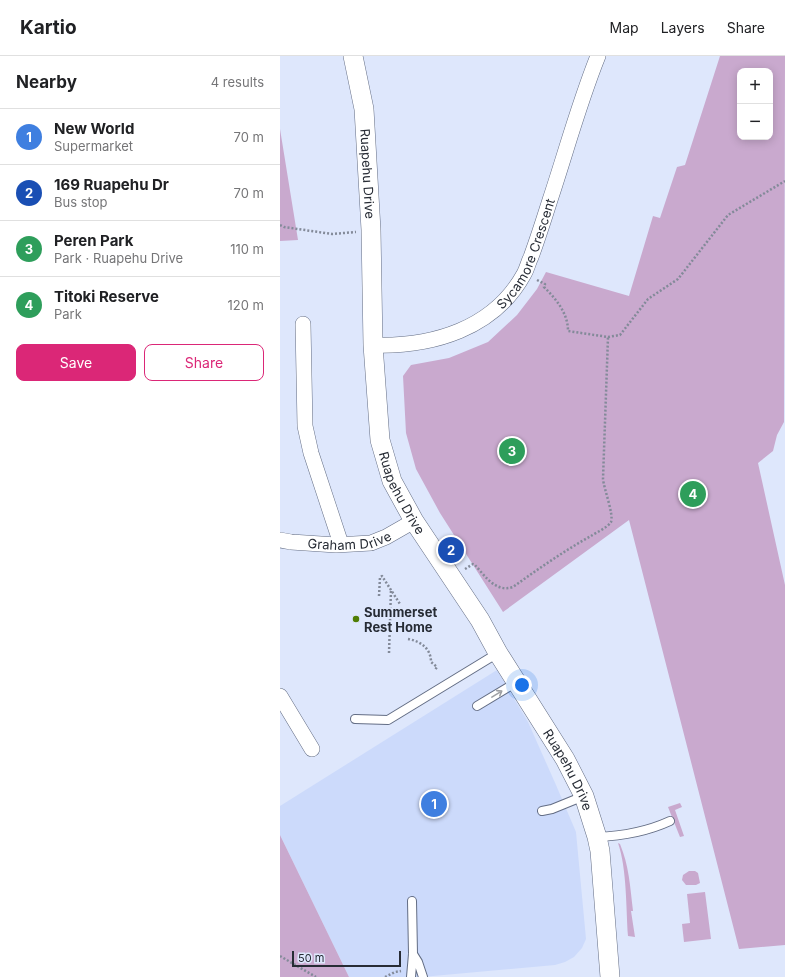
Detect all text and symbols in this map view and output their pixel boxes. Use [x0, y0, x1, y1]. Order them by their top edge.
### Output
text: Kartio [20, 16, 77, 39]
text: Map [610, 19, 639, 36]
text: Layers [661, 19, 705, 36]
text: Share [727, 19, 765, 36]
map controls [737, 68, 773, 140]
button: + [737, 68, 773, 104]
text: Nearby [16, 72, 77, 92]
text: 4 results [211, 74, 264, 90]
button: − [737, 104, 773, 140]
text: New World [54, 119, 134, 138]
street label: Ruapehu Drive [357, 128, 378, 219]
text: 1 [26, 129, 32, 145]
text: 70 m [234, 129, 264, 145]
text: Supermarket [54, 138, 133, 154]
text: 169 Ruapehu Dr [54, 175, 169, 194]
text: 2 [25, 185, 33, 201]
text: 70 m [234, 185, 264, 201]
text: Bus stop [54, 194, 107, 210]
street label: Sycamore Crescent [493, 197, 558, 312]
text: Peren Park [54, 231, 133, 250]
text: 3 [25, 241, 33, 257]
text: 110 m [230, 241, 264, 257]
text: Park · Ruapehu Drive [54, 250, 183, 266]
text: Titoki Reserve [54, 287, 159, 306]
text: 4 [25, 297, 33, 313]
text: 120 m [228, 297, 264, 313]
text: Park [54, 306, 82, 322]
button: Save [16, 344, 136, 381]
button: Share [144, 344, 264, 381]
pin: 3 [499, 436, 525, 466]
street label: Ruapehu Drive [376, 450, 429, 537]
pin: 4 [680, 479, 706, 509]
street label: Graham Drive [307, 528, 394, 553]
pin: 2 [438, 535, 464, 565]
place label: Summerset Rest Home [364, 604, 437, 635]
marker: Summerset Rest Home [351, 614, 361, 624]
your location [512, 675, 532, 695]
one-way arrow [491, 690, 502, 698]
street label: Ruapehu Drive [540, 726, 596, 812]
pin: 1 [421, 789, 447, 819]
scale bar [292, 949, 401, 968]
text: 50 m [298, 951, 324, 965]

